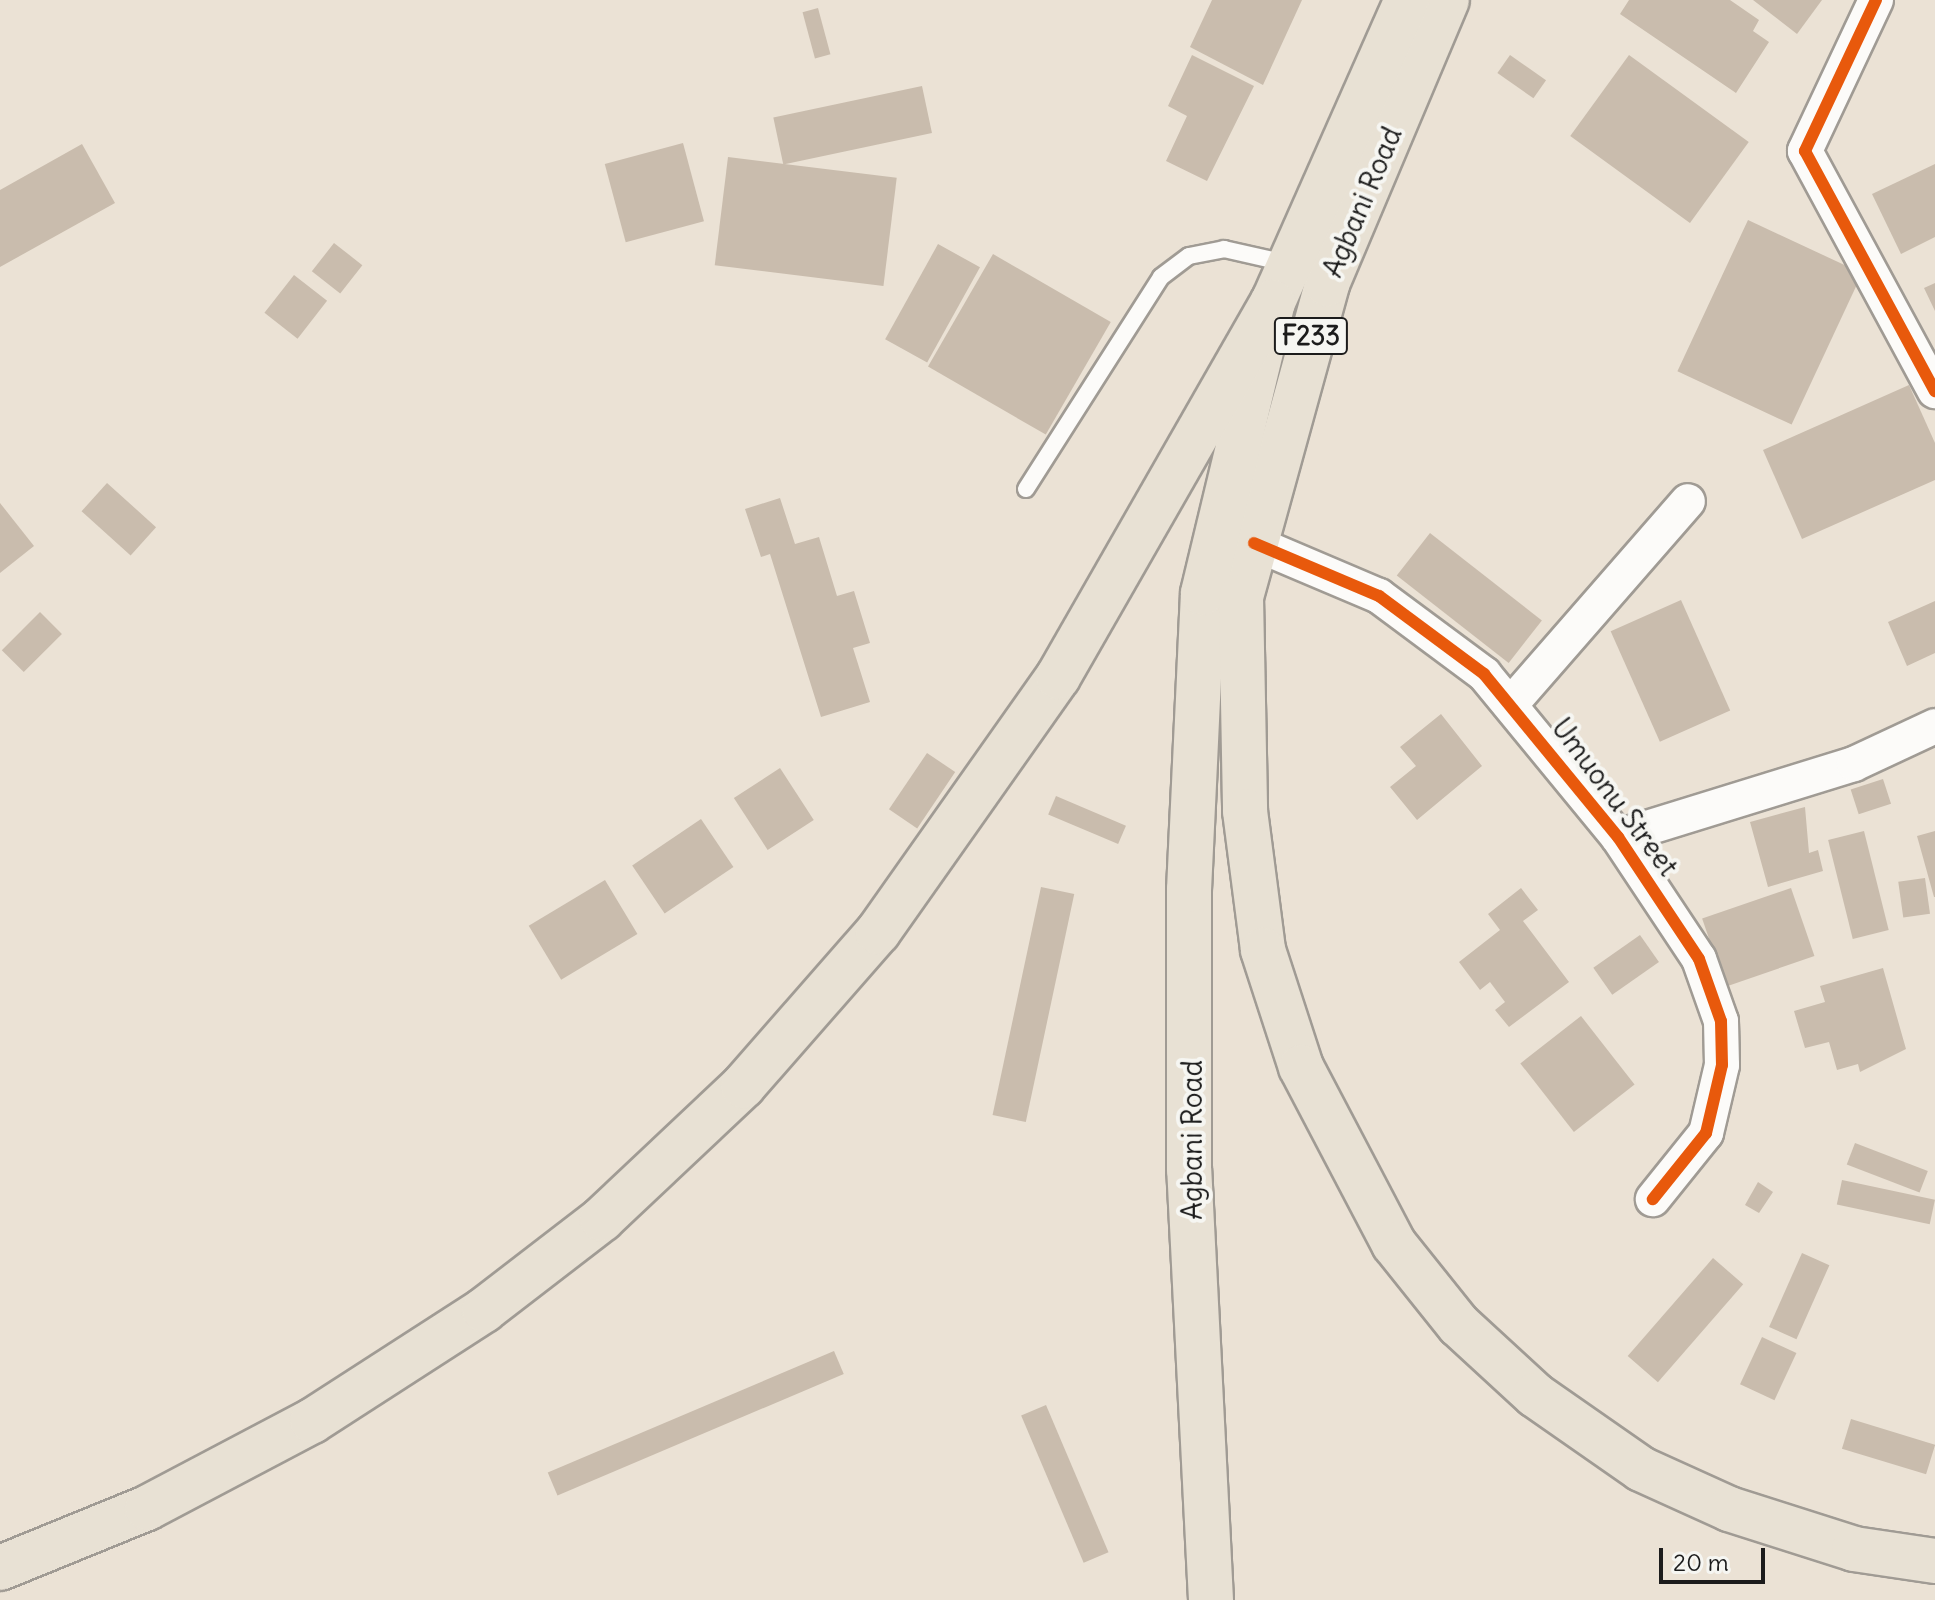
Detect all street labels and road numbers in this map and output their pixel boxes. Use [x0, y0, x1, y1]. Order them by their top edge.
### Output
street label: Agbani Road [1315, 122, 1409, 282]
road number: F233 [1273, 314, 1349, 358]
street label: Umuonu Street [1545, 711, 1685, 883]
street label: Agbani Road [1175, 1060, 1209, 1220]

